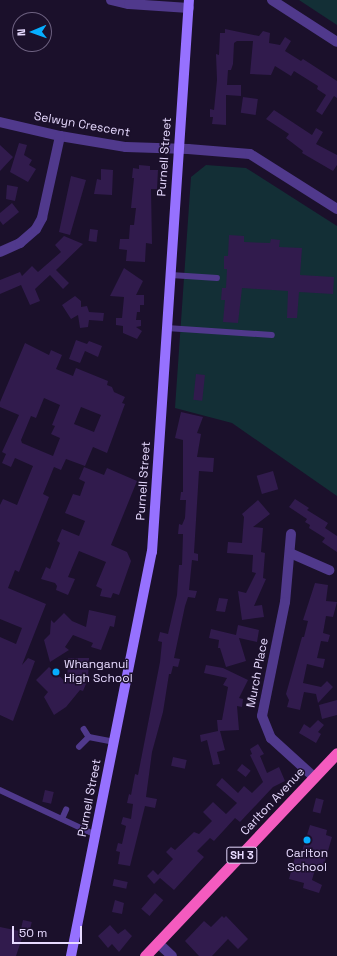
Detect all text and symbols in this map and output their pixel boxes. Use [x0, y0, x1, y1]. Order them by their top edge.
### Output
north arrow [12, 12, 52, 52]
text: N [14, 28, 28, 36]
street label: Selwyn Crescent [33, 109, 131, 141]
street label: Purnell Street [155, 117, 175, 197]
street label: Purnell Street [134, 441, 154, 521]
street label: Murch Place [244, 637, 272, 709]
place label: Whanganui High School [64, 658, 133, 686]
marker: Whanganui High School [51, 667, 61, 677]
street label: Purnell Street [75, 758, 105, 838]
street label: Carlton Avenue [238, 765, 308, 839]
marker: Carlton School [302, 835, 312, 845]
road number: SH 3 [226, 846, 258, 864]
place label: Carlton School [286, 847, 328, 875]
scale bar [14, 918, 84, 944]
text: 50 m [19, 925, 47, 941]

